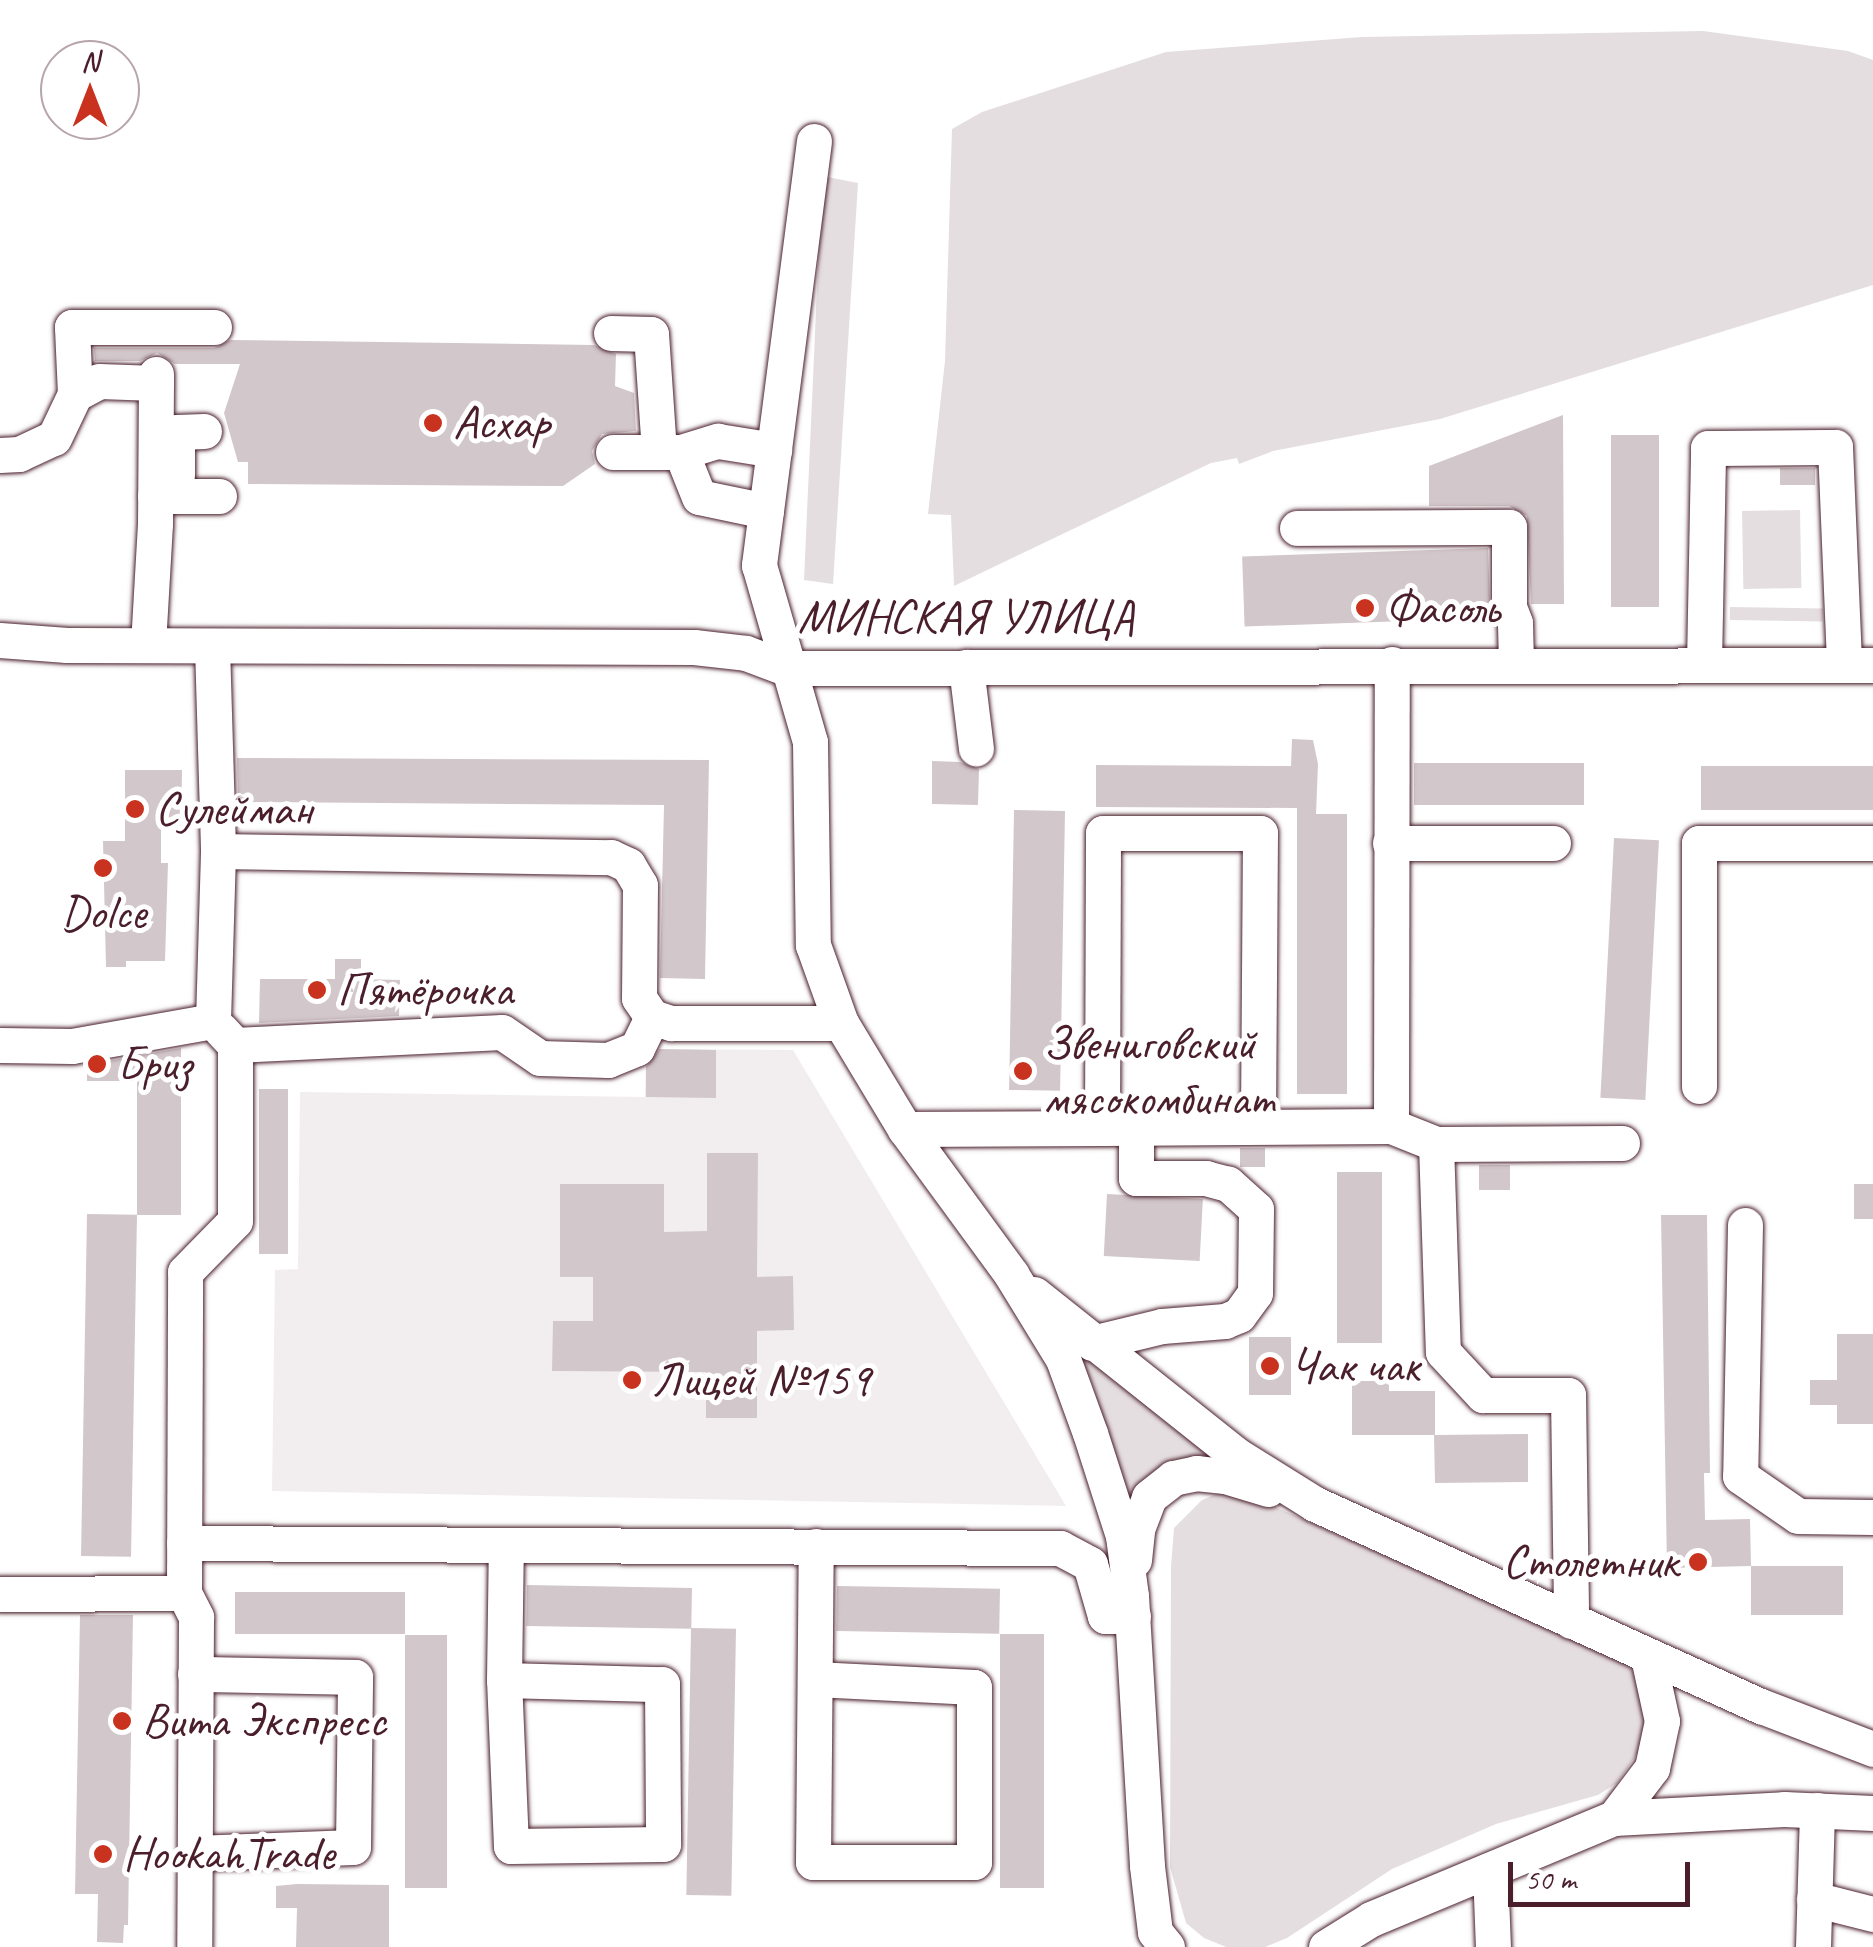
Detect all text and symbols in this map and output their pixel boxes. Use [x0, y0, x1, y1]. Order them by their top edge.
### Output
north arrow [40, 40, 140, 140]
text: N [81, 44, 99, 79]
place label: Асхар [453, 394, 550, 452]
marker: Асхар [422, 412, 444, 434]
place label: Фасоль [1385, 579, 1499, 637]
street label: МИНСКАЯ УЛИЦА [797, 588, 1135, 646]
marker: Фасоль [1354, 597, 1376, 619]
place label: Сулейман [155, 780, 312, 838]
marker: Сулейман [124, 798, 146, 820]
marker: Dolce [92, 857, 114, 879]
place label: Dolce [60, 884, 146, 942]
place label: Пятёрочка [337, 961, 513, 1019]
marker: Пятёрочка [306, 979, 328, 1001]
place label: Звениговский мясокомбинат [1043, 1014, 1273, 1127]
place label: Бриз [117, 1035, 192, 1093]
marker: Бриз [86, 1053, 108, 1075]
marker: Звениговский мясокомбинат [1012, 1060, 1034, 1082]
place label: Чак чак [1290, 1337, 1420, 1395]
place label: Лицей №159 [652, 1351, 870, 1409]
marker: Чак чак [1259, 1355, 1281, 1377]
marker: Лицей №159 [621, 1369, 643, 1391]
place label: Столетник [1502, 1533, 1678, 1591]
marker: Столетник [1687, 1551, 1709, 1573]
place label: Вита Экспресс [142, 1692, 384, 1750]
marker: Вита Экспресс [111, 1710, 133, 1732]
place label: HookahTrade [123, 1825, 334, 1883]
scale bar [1513, 1842, 1696, 1904]
marker: HookahTrade [92, 1843, 114, 1865]
text: 50 m [1525, 1860, 1576, 1898]

